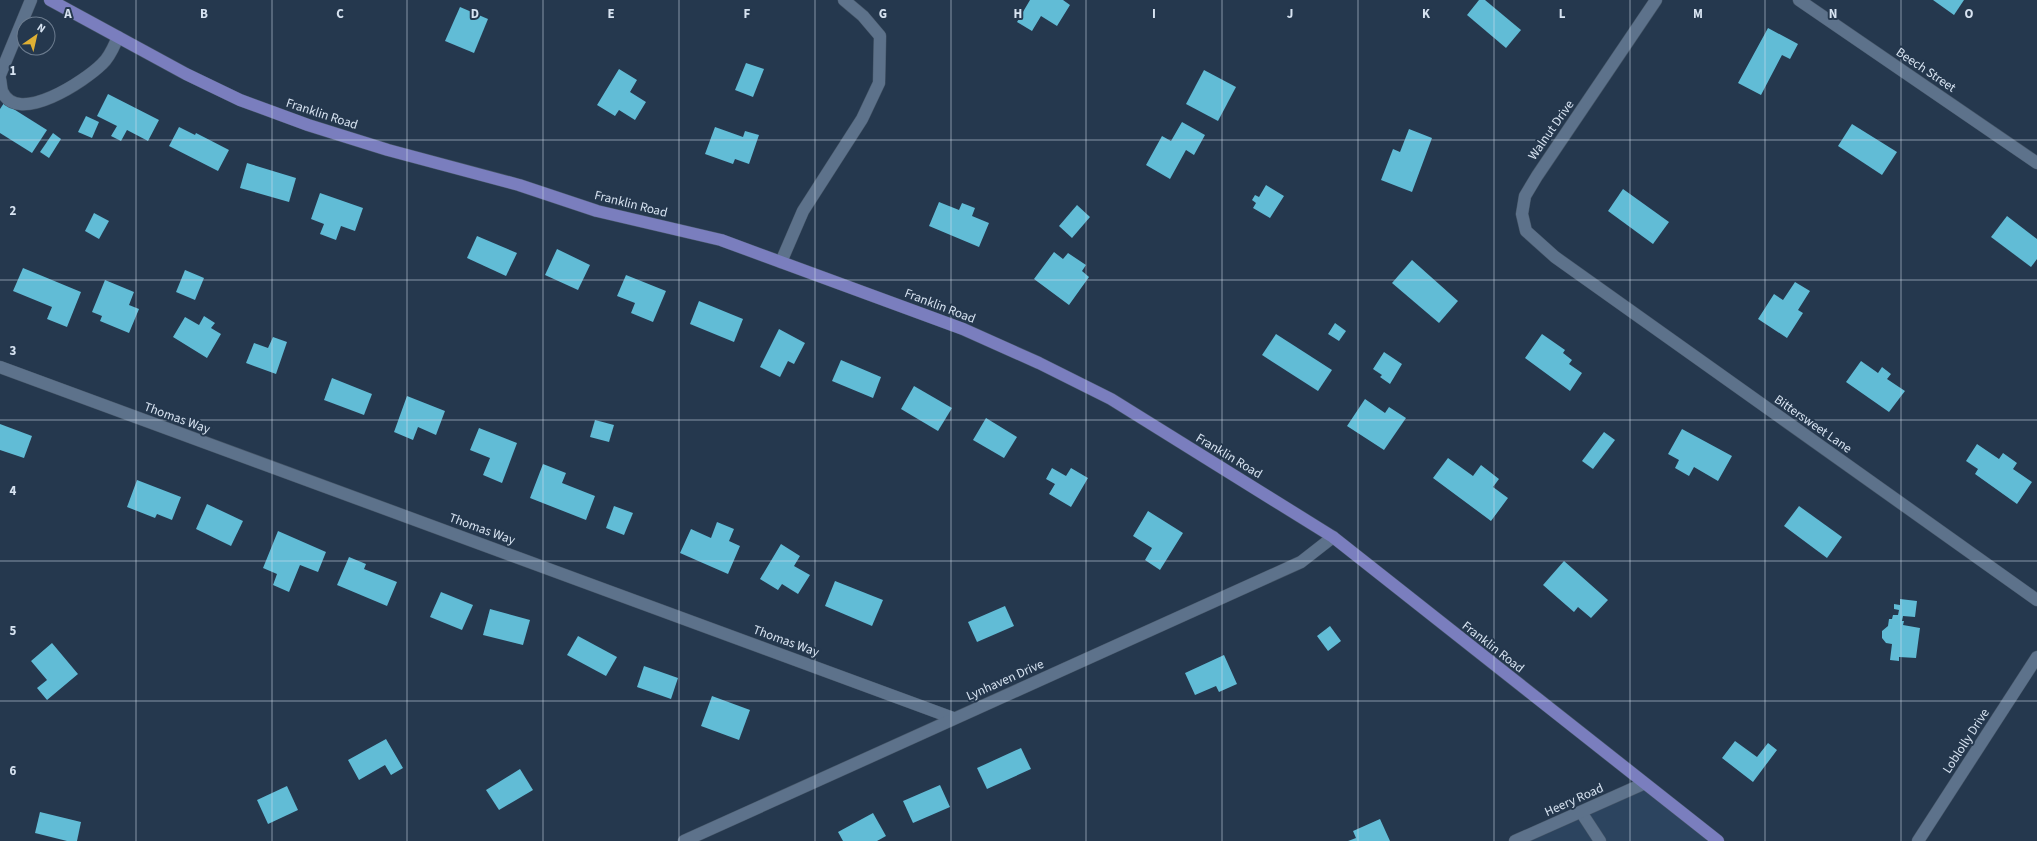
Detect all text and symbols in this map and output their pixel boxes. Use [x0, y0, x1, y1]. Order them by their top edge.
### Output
text: A [63, 5, 72, 23]
text: B [200, 5, 208, 23]
text: C [336, 5, 344, 23]
text: D [471, 5, 479, 23]
text: E [607, 5, 615, 23]
text: F [744, 5, 751, 23]
text: G [879, 5, 887, 23]
text: H [1014, 5, 1022, 23]
text: I [1152, 5, 1156, 23]
text: J [1287, 5, 1293, 23]
text: K [1422, 5, 1431, 23]
text: L [1559, 5, 1566, 23]
text: M [1693, 5, 1703, 23]
text: N [1829, 5, 1837, 23]
text: O [1965, 5, 1974, 23]
north arrow [16, 16, 56, 56]
text: N [34, 20, 49, 36]
street label: Beech Street [1892, 43, 1960, 97]
text: 1 [10, 62, 17, 80]
street label: Franklin Road [284, 94, 360, 134]
street label: Walnut Drive [1524, 96, 1578, 164]
street label: Franklin Road [593, 186, 669, 222]
text: 2 [10, 202, 17, 220]
street label: Franklin Road [902, 284, 978, 328]
text: 3 [10, 342, 17, 360]
street label: Bittersweet Lane [1771, 391, 1855, 457]
street label: Thomas Way [141, 398, 213, 438]
street label: Franklin Road [1192, 429, 1266, 483]
text: 4 [10, 482, 17, 500]
street label: Thomas Way [446, 509, 518, 549]
street label: Franklin Road [1458, 617, 1528, 677]
street label: Thomas Way [750, 621, 822, 661]
text: 5 [10, 622, 17, 640]
street label: Lynhaven Drive [963, 655, 1047, 705]
street label: Loblolly Drive [1938, 705, 1994, 777]
text: 6 [10, 762, 17, 780]
street label: Heery Road [1542, 779, 1606, 821]

